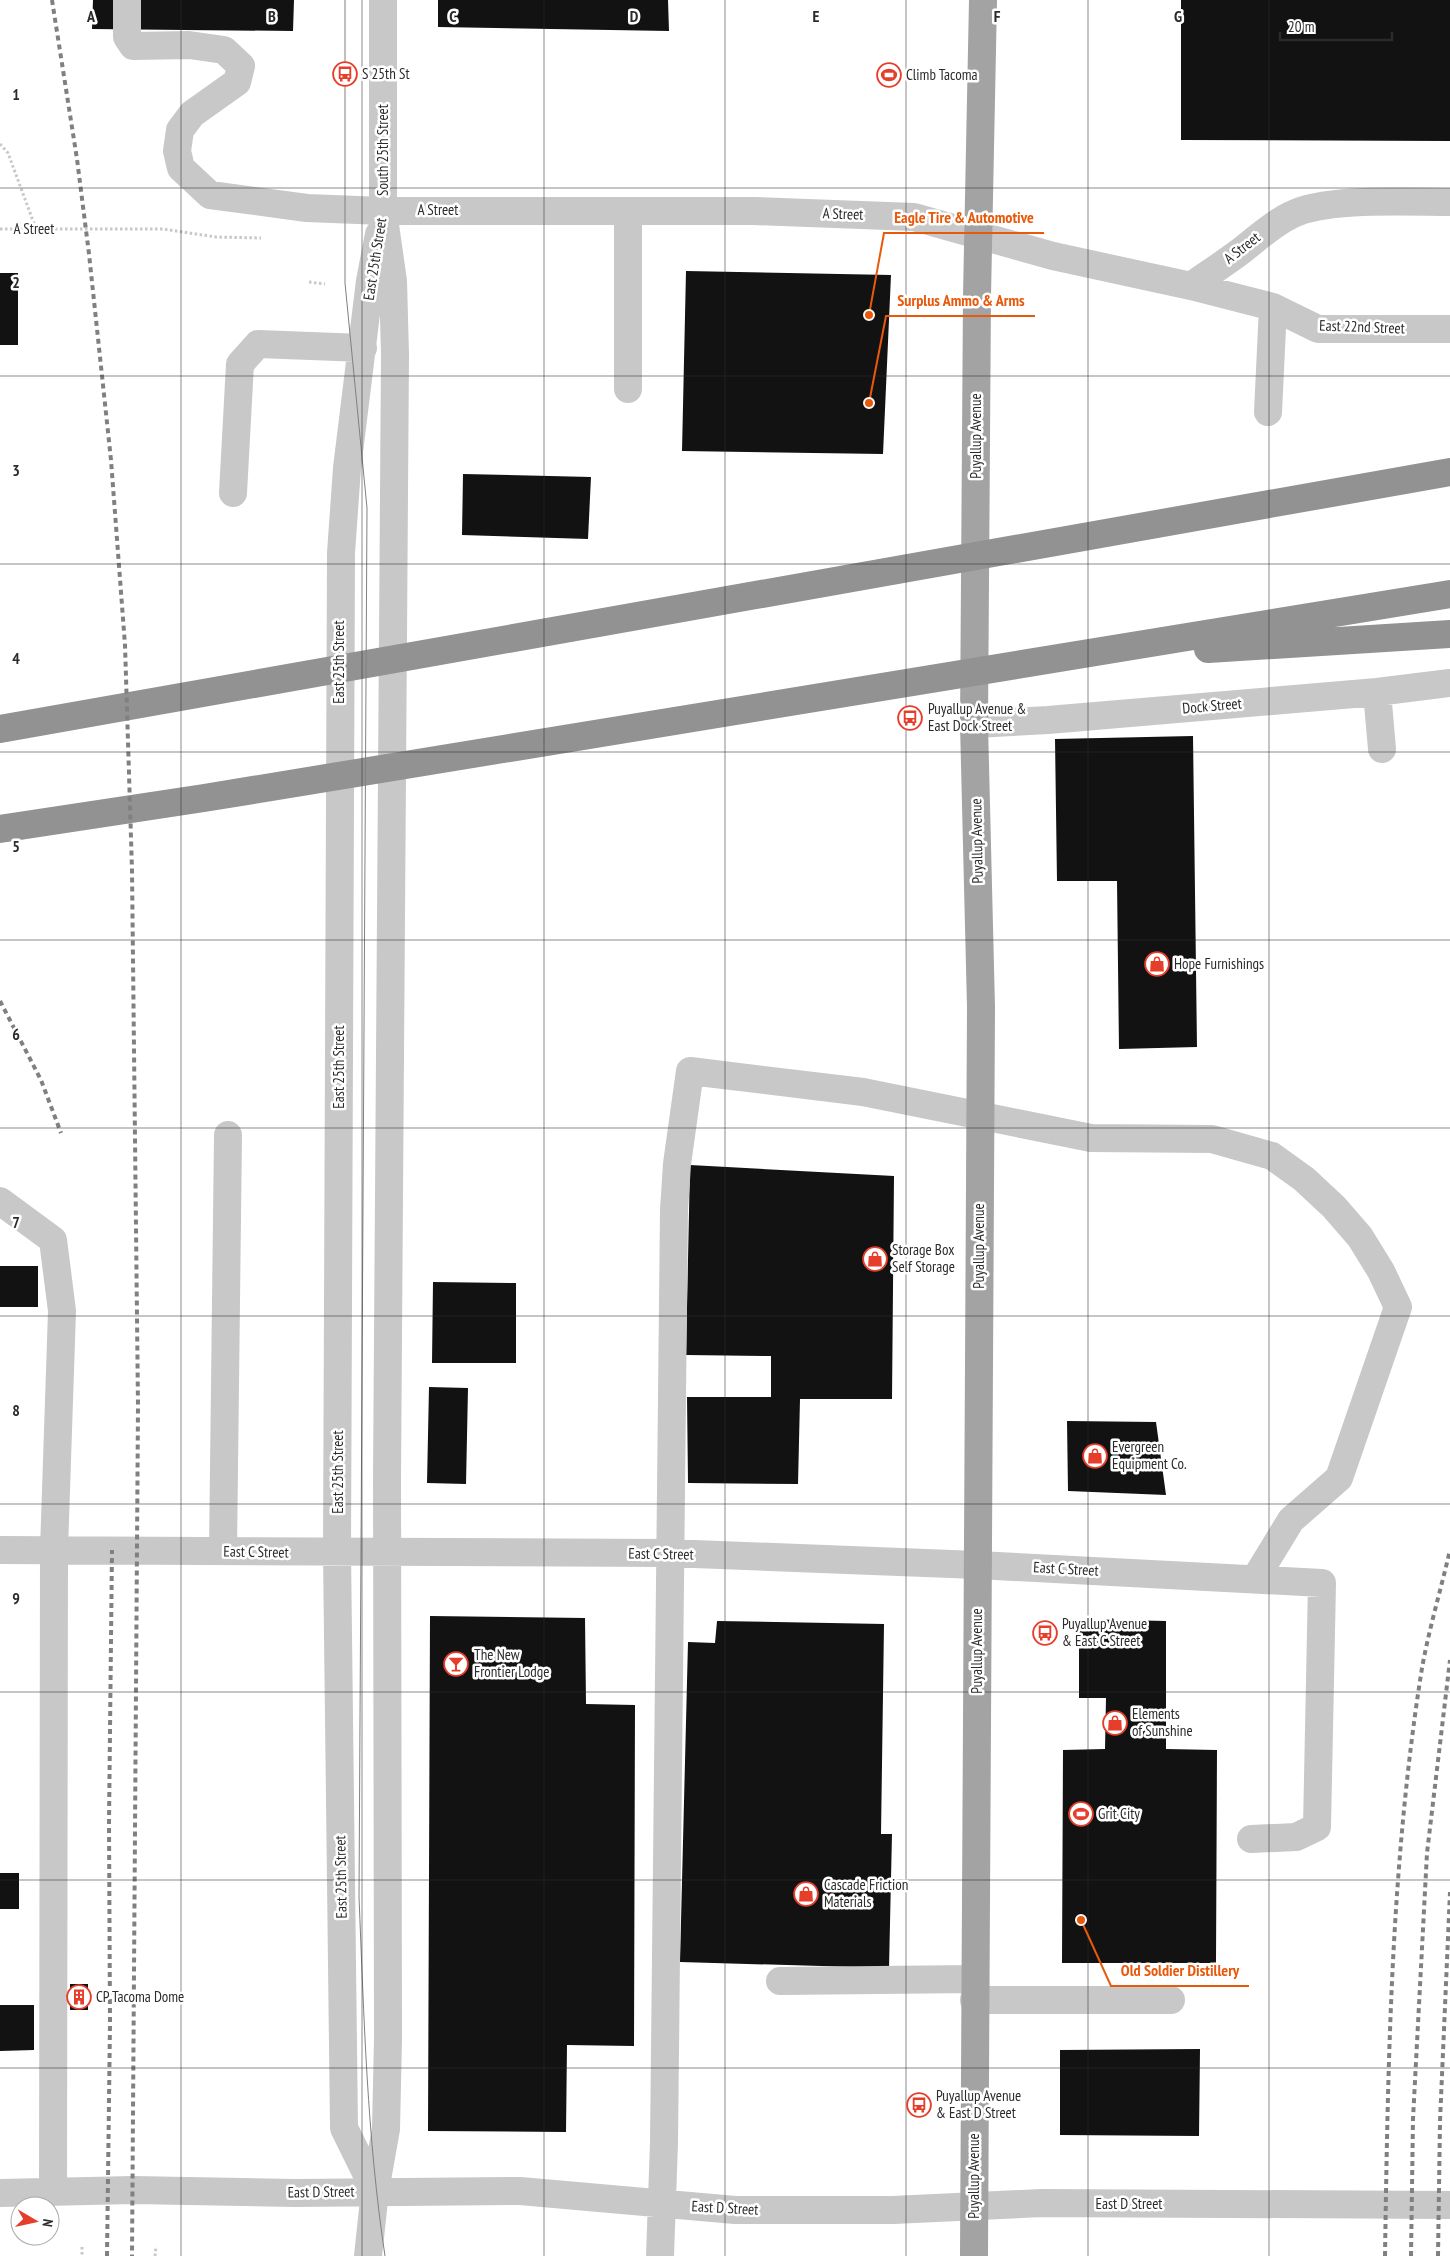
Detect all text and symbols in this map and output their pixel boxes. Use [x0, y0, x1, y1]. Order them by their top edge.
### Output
text: A [86, 6, 96, 26]
text: B [268, 6, 276, 26]
text: C [449, 6, 457, 26]
text: D [630, 6, 639, 26]
text: E [813, 6, 820, 26]
text: F [994, 6, 1001, 26]
text: G [1174, 6, 1182, 26]
scale bar [1280, 10, 1392, 42]
text: 20 m [1288, 17, 1314, 36]
bus stop icon: S 25th St [332, 61, 358, 87]
sports icon: Climb Tacoma [876, 62, 902, 88]
place label: S 25th St [362, 64, 410, 83]
place label: Climb Tacoma [906, 65, 977, 84]
text: 1 [12, 84, 20, 104]
street label: South 25th Street [373, 104, 392, 196]
street label: A Street [418, 200, 458, 219]
callout: Eagle Tire & Automotive [884, 202, 1044, 233]
street label: A Street [822, 203, 864, 224]
text: Eagle Tire & Automotive [894, 207, 1034, 227]
street label: East 25th Street [359, 216, 390, 302]
street label: A Street [14, 219, 54, 238]
street label: A Street [1220, 228, 1264, 268]
text: 2 [12, 272, 20, 292]
callout: Surplus Ammo & Arms [886, 285, 1035, 316]
text: Surplus Ammo & Arms [897, 290, 1025, 310]
street label: East 22nd Street [1319, 316, 1405, 337]
street label: Puyallup Avenue [966, 393, 985, 479]
text: 3 [12, 460, 20, 480]
street label: East 25th Street [329, 620, 348, 704]
text: 4 [12, 648, 20, 668]
street label: Dock Street [1182, 693, 1242, 718]
place label: Puyallup Avenue & East Dock Street [928, 699, 1026, 735]
bus stop icon: Puyallup Avenue & East Dock Street [897, 705, 923, 731]
street label: Puyallup Avenue [966, 798, 987, 884]
text: 5 [12, 836, 20, 856]
shop icon: Hope Furnishings [1144, 951, 1170, 977]
place label: Hope Furnishings [1174, 954, 1264, 973]
text: 6 [12, 1024, 20, 1044]
street label: East 25th Street [329, 1025, 348, 1109]
street label: Puyallup Avenue [969, 1203, 988, 1289]
text: 7 [12, 1212, 20, 1232]
place label: Storage Box Self Storage [892, 1240, 955, 1276]
shop icon: Storage Box Self Storage [862, 1246, 888, 1272]
text: 8 [12, 1400, 20, 1420]
street label: East 25th Street [328, 1430, 347, 1514]
place label: Evergreen Equipment Co. [1112, 1437, 1187, 1473]
shop icon: Evergreen Equipment Co. [1082, 1443, 1108, 1469]
street label: East C Street [223, 1541, 289, 1562]
street label: East C Street [628, 1543, 694, 1564]
street label: East C Street [1033, 1557, 1099, 1580]
text: 9 [12, 1588, 20, 1608]
street label: Puyallup Avenue [967, 1608, 986, 1694]
place label: Puyallup Avenue & East C Street [1062, 1614, 1147, 1650]
bus stop icon: Puyallup Avenue & East C Street [1032, 1620, 1058, 1646]
place label: The New Frontier Lodge [474, 1645, 549, 1681]
bar icon: The New Frontier Lodge [443, 1651, 469, 1677]
place label: Elements of Sunshine [1132, 1704, 1193, 1740]
shop icon: Elements of Sunshine [1102, 1710, 1128, 1736]
sports icon: Grit City [1068, 1801, 1094, 1827]
place label: Grit City [1098, 1804, 1140, 1823]
street label: East 25th Street [330, 1835, 351, 1919]
place label: Cascade Friction Materials [824, 1875, 908, 1911]
shop icon: Cascade Friction Materials [793, 1881, 819, 1907]
callout: Old Soldier Distillery [1111, 1955, 1249, 1986]
text: Old Soldier Distillery [1121, 1960, 1240, 1980]
building icon: CP Tacoma Dome [66, 1984, 92, 2010]
place label: CP Tacoma Dome [96, 1987, 184, 2006]
place label: Puyallup Avenue & East D Street [936, 2086, 1021, 2122]
bus stop icon: Puyallup Avenue & East D Street [906, 2092, 932, 2118]
street label: Puyallup Avenue [964, 2133, 983, 2219]
street label: East D Street [287, 2181, 355, 2202]
street label: East D Street [1096, 2194, 1162, 2213]
north arrow [10, 2196, 60, 2246]
street label: East D Street [691, 2196, 759, 2219]
text: N [38, 2218, 57, 2228]

